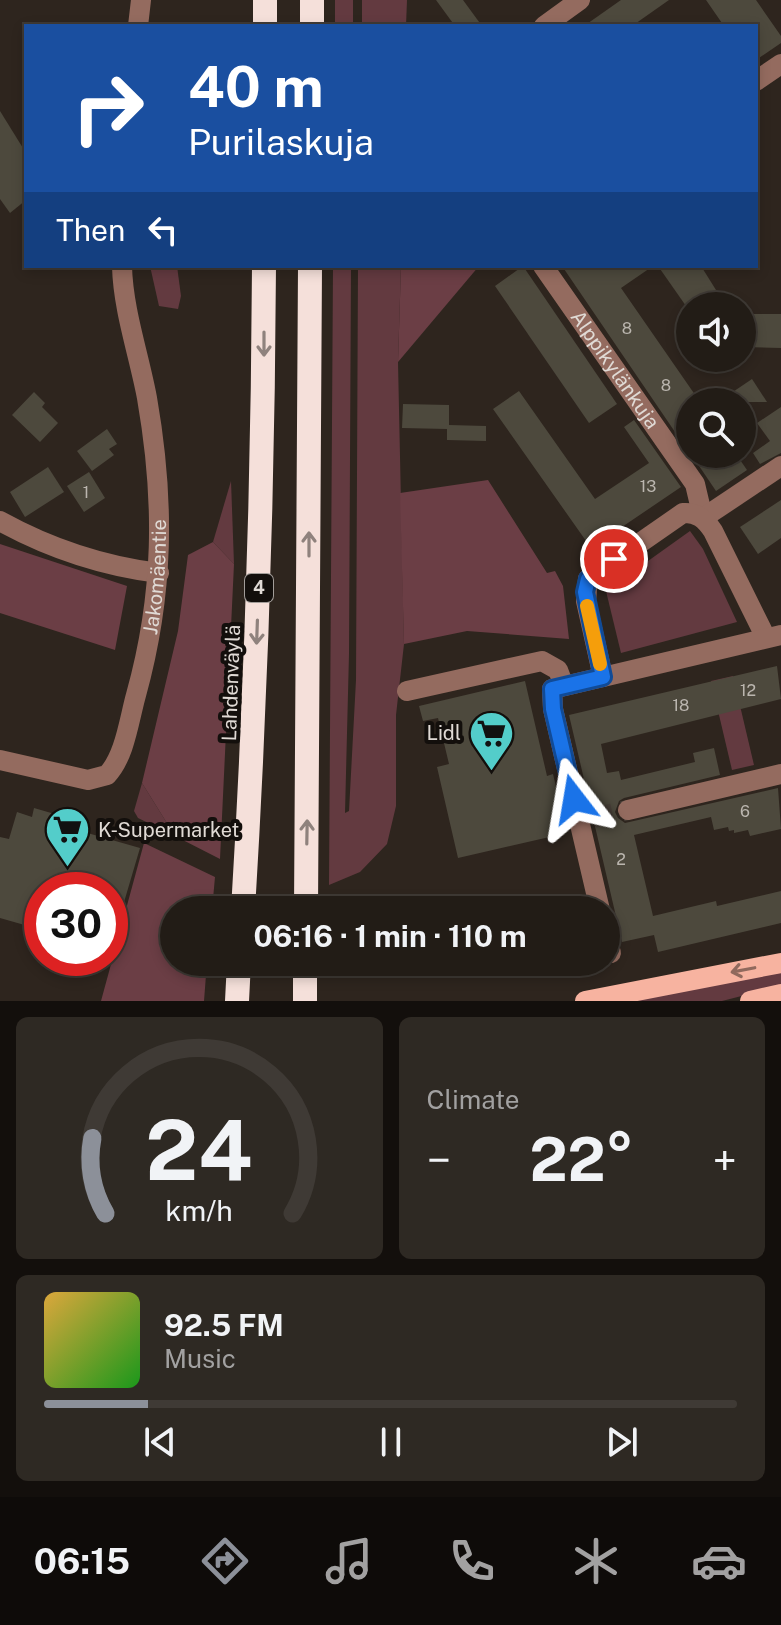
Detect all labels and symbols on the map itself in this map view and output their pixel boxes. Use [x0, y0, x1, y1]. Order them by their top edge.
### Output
street label: Alppikylänkuja [566, 306, 665, 433]
house number: 8 [622, 319, 632, 338]
one-way arrow [256, 330, 272, 357]
house number: 8 [661, 376, 671, 395]
house number: 13 [640, 477, 656, 496]
house number: 1 [83, 483, 89, 502]
street label: Jakomäentie [138, 519, 171, 636]
pin [580, 525, 648, 593]
one-way arrow [301, 531, 316, 558]
road number: 4 [245, 574, 273, 602]
one-way arrow [250, 618, 265, 645]
street label: Lahdenväylä [217, 624, 245, 742]
house number: 12 [740, 681, 756, 700]
house number: 18 [673, 696, 689, 715]
supermarket icon: Lidl [468, 709, 516, 772]
place label: Lidl [426, 721, 461, 745]
position arrow [532, 757, 616, 841]
house number: 6 [740, 802, 750, 821]
supermarket icon: K-Supermarket [43, 806, 91, 869]
place label: K-Supermarket [98, 818, 239, 842]
one-way arrow [299, 819, 315, 846]
house number: 2 [616, 850, 626, 869]
speed limit sign: 30 [24, 872, 128, 976]
one-way arrow [731, 964, 756, 979]

